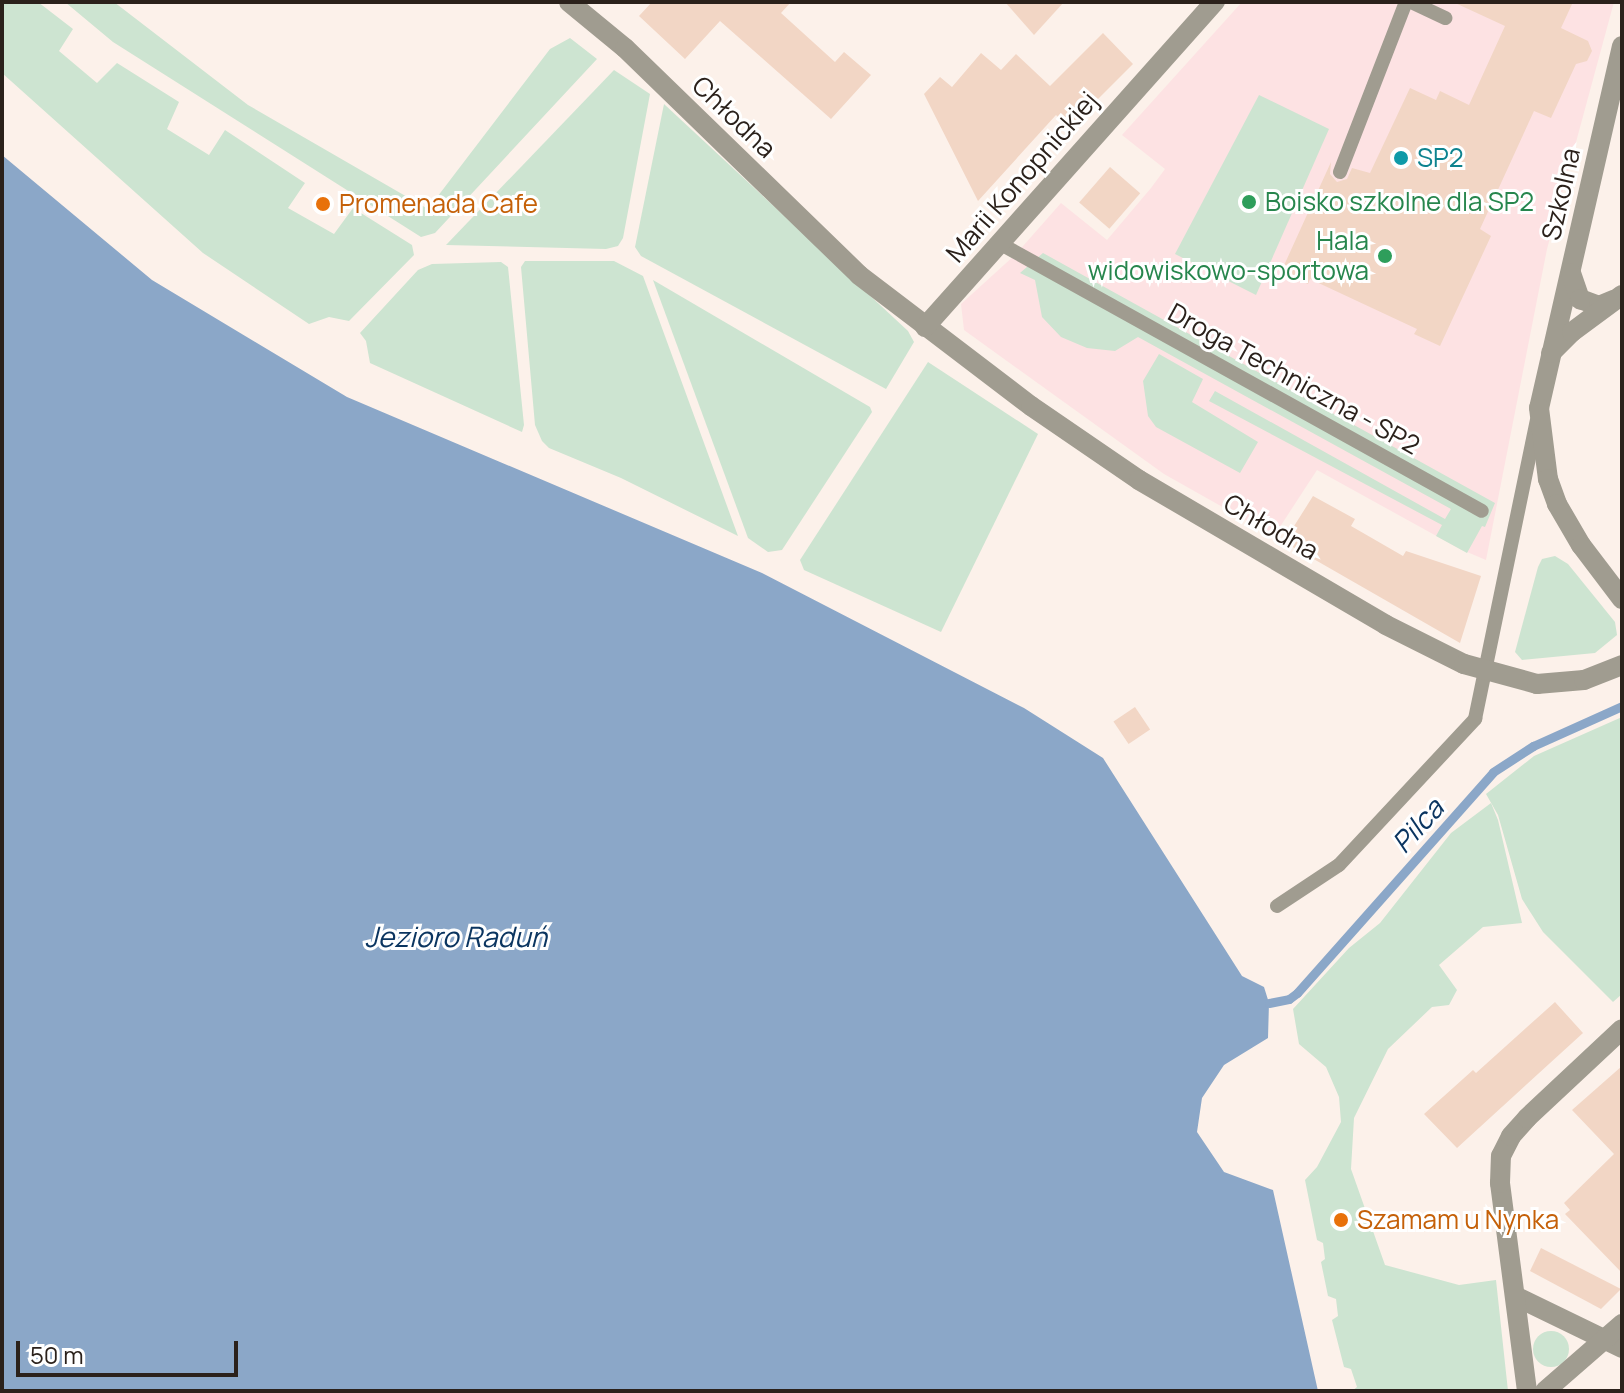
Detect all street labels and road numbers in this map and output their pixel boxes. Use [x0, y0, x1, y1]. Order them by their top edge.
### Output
street label: Chłodna [686, 70, 782, 164]
street label: Marii Konopnickiej [940, 85, 1104, 269]
street label: Szkolna [1535, 145, 1587, 243]
street label: Droga Techniczna - SP2 [1163, 297, 1425, 461]
street label: Chłodna [1218, 487, 1324, 567]

